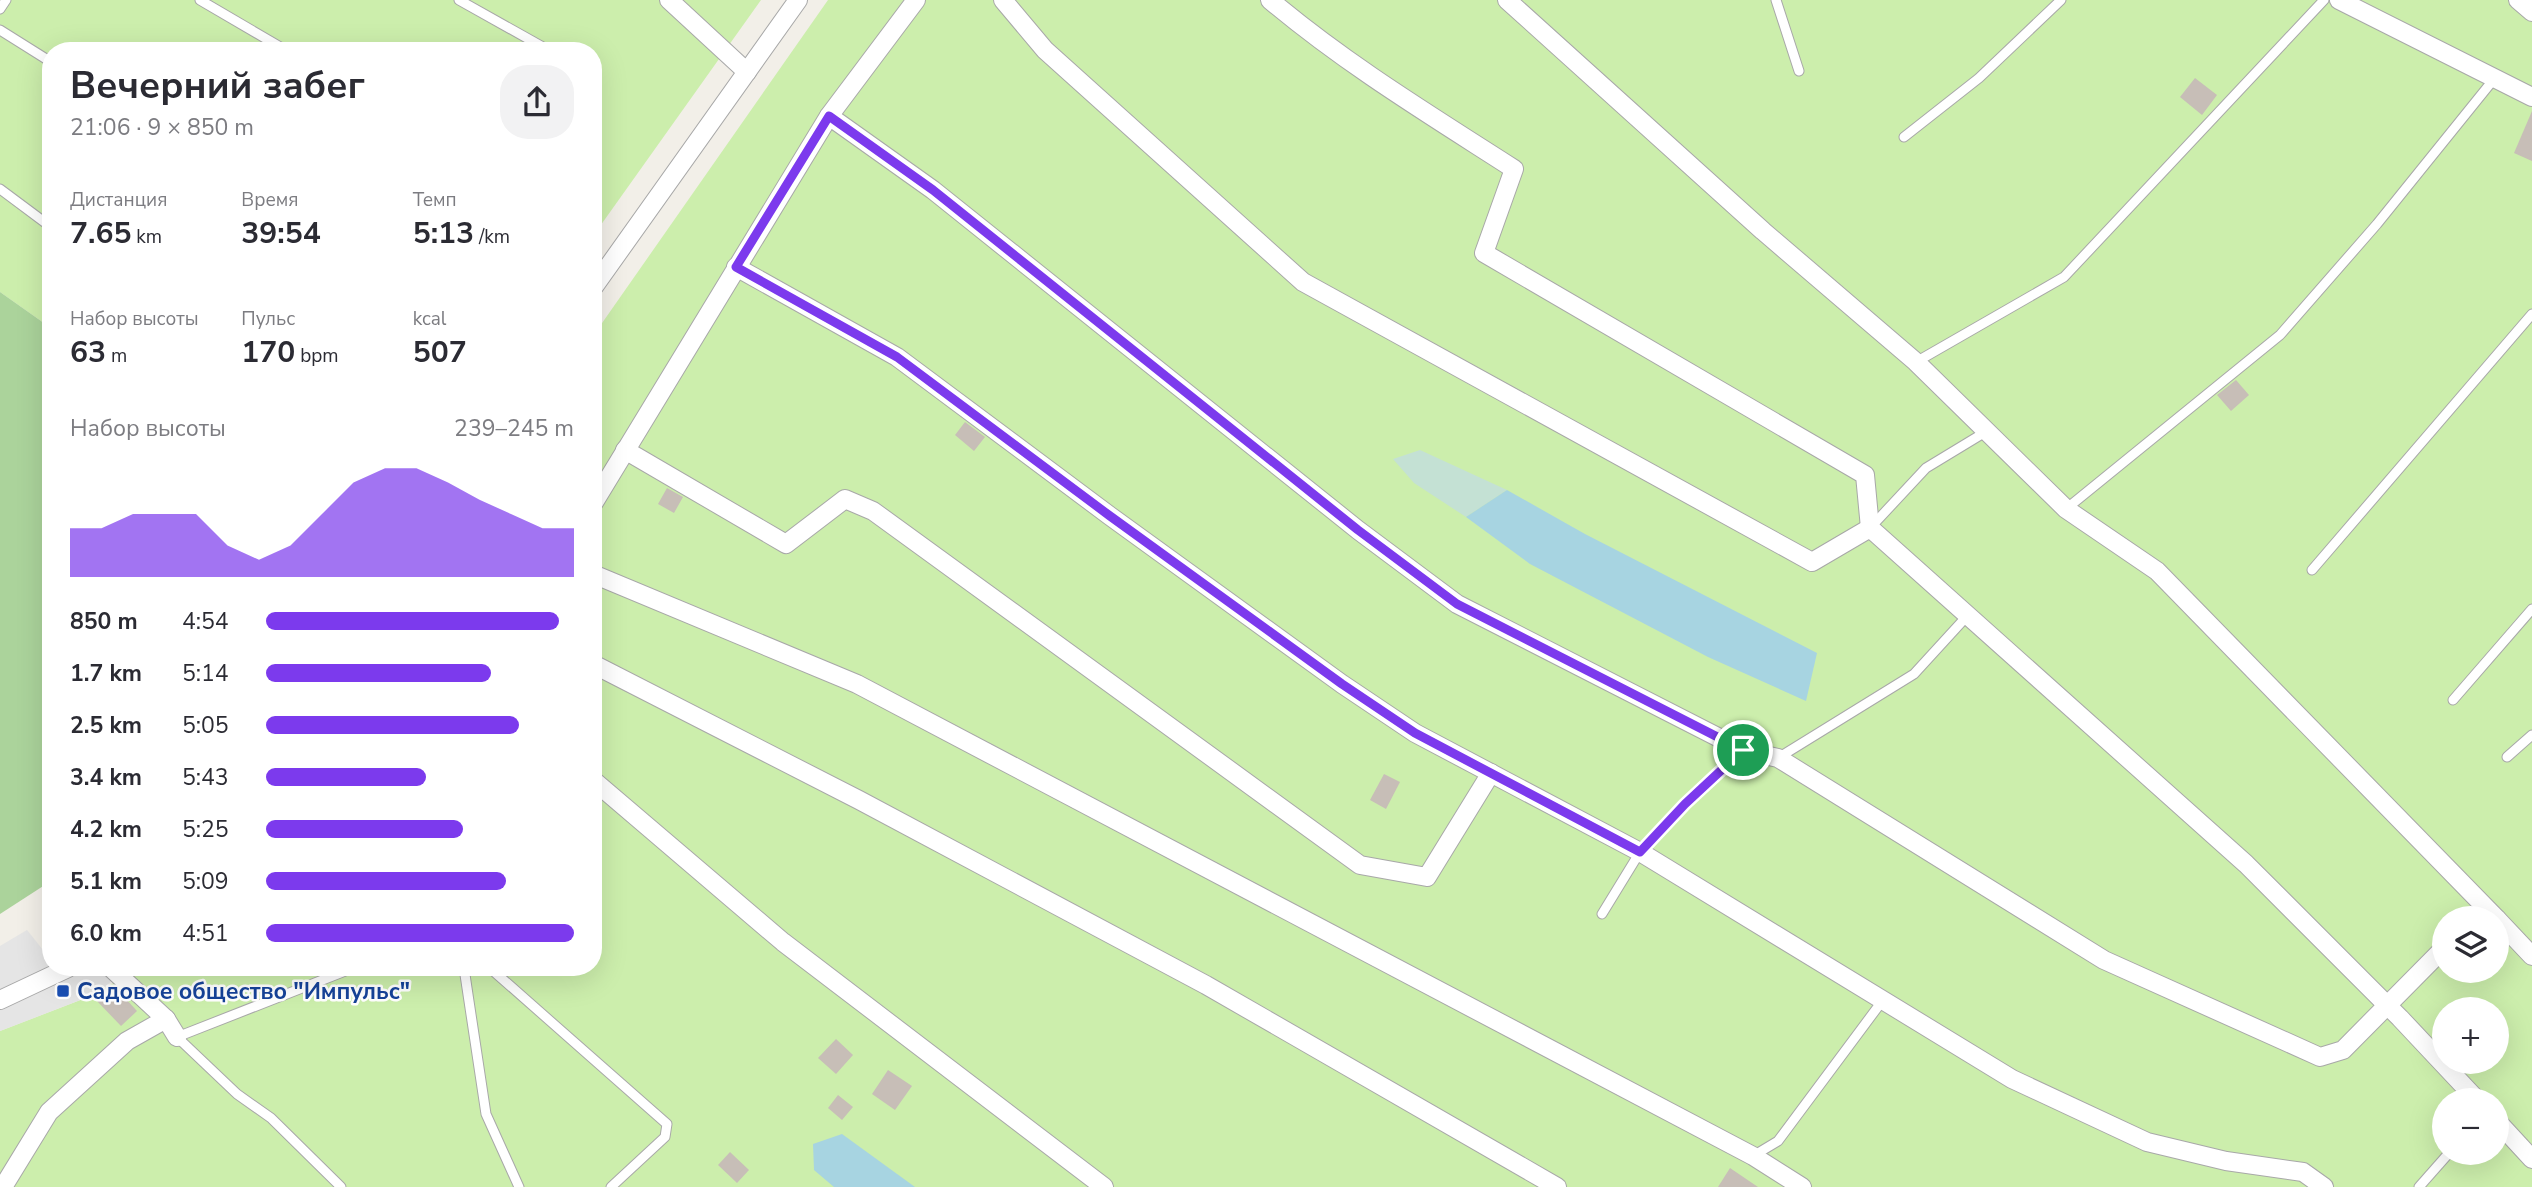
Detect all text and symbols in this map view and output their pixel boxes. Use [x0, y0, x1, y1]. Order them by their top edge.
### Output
text: Вечерний забег [70, 60, 365, 111]
button: share [500, 65, 574, 139]
text: 21:06 · 9 × 850 m [70, 112, 254, 143]
text: Дистанция [70, 187, 167, 213]
text: Время [241, 187, 299, 213]
text: Темп [413, 187, 457, 213]
text: 7.65 [70, 213, 131, 254]
text: 39:54 [241, 213, 321, 254]
text: 5:13 [413, 213, 474, 254]
text: km [131, 224, 162, 250]
text: /km [474, 224, 510, 250]
text: Набор высоты [70, 306, 199, 332]
text: Пульс [241, 306, 295, 332]
text: kcal [413, 306, 446, 332]
text: 63 [70, 332, 106, 373]
text: 170 [241, 332, 295, 373]
text: 507 [413, 332, 467, 373]
text: m [106, 343, 127, 369]
text: bpm [295, 343, 339, 369]
text: Набор высоты [70, 413, 226, 444]
text: 239–245 m [454, 413, 574, 444]
text: 850 m [70, 606, 138, 637]
text: 4:54 [182, 606, 229, 637]
text: 1.7 km [70, 658, 142, 689]
text: 5:14 [182, 658, 229, 689]
text: 2.5 km [70, 710, 142, 741]
text: 5:05 [182, 710, 229, 741]
pin [1713, 720, 1773, 780]
icon: arrive [1724, 731, 1762, 769]
text: 3.4 km [70, 762, 142, 793]
text: 5:43 [182, 762, 229, 793]
text: 4.2 km [70, 814, 142, 845]
text: 5:25 [182, 814, 229, 845]
text: 5.1 km [70, 866, 142, 897]
text: 5:09 [182, 866, 229, 897]
map controls [2432, 906, 2509, 1165]
button: layers [2432, 906, 2509, 983]
text: 6.0 km [70, 918, 142, 949]
text: 4:51 [182, 918, 229, 949]
place label: Садовое общество "Импульс" [77, 976, 410, 1007]
marker: Садовое общество "Импульс" [55, 983, 71, 999]
button: + [2432, 997, 2509, 1074]
button: − [2432, 1088, 2509, 1165]

